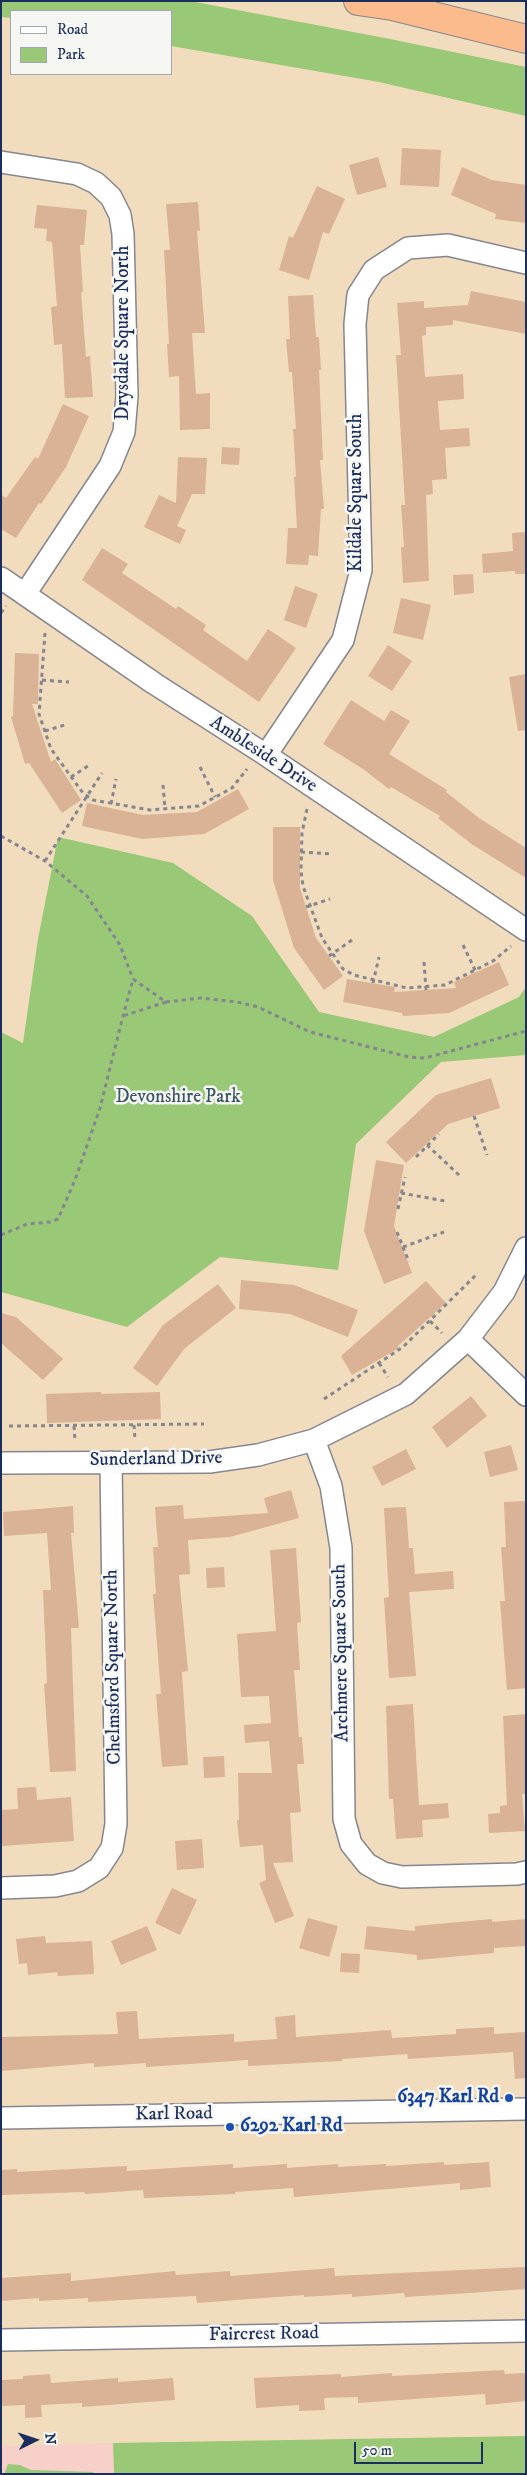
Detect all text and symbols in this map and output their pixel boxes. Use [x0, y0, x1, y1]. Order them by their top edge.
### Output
legend [10, 10, 172, 75]
text: Road [57, 20, 88, 39]
text: Park [57, 45, 85, 64]
street label: Drysdale Square North [113, 246, 135, 420]
street label: Kildale Square South [346, 413, 368, 573]
street label: Ambleside Drive [205, 712, 321, 798]
park label: Devonshire Park [115, 1087, 241, 1109]
street label: Sunderland Drive [89, 1447, 223, 1473]
street label: Archmere Square South [329, 1564, 355, 1742]
street label: Chelmsford Square North [101, 1569, 127, 1765]
place label: 6347 Karl Rd [397, 2087, 499, 2109]
marker: 6347 Karl Rd [503, 2092, 515, 2104]
street label: Karl Road [135, 2103, 213, 2127]
place label: 6292 Karl Rd [240, 2116, 342, 2138]
marker: 6292 Karl Rd [224, 2121, 236, 2133]
street label: Faircrest Road [209, 2323, 319, 2347]
north arrow [10, 2415, 60, 2465]
scale bar [357, 2432, 486, 2464]
text: N [41, 2433, 59, 2445]
text: 50 m [362, 2441, 392, 2460]

